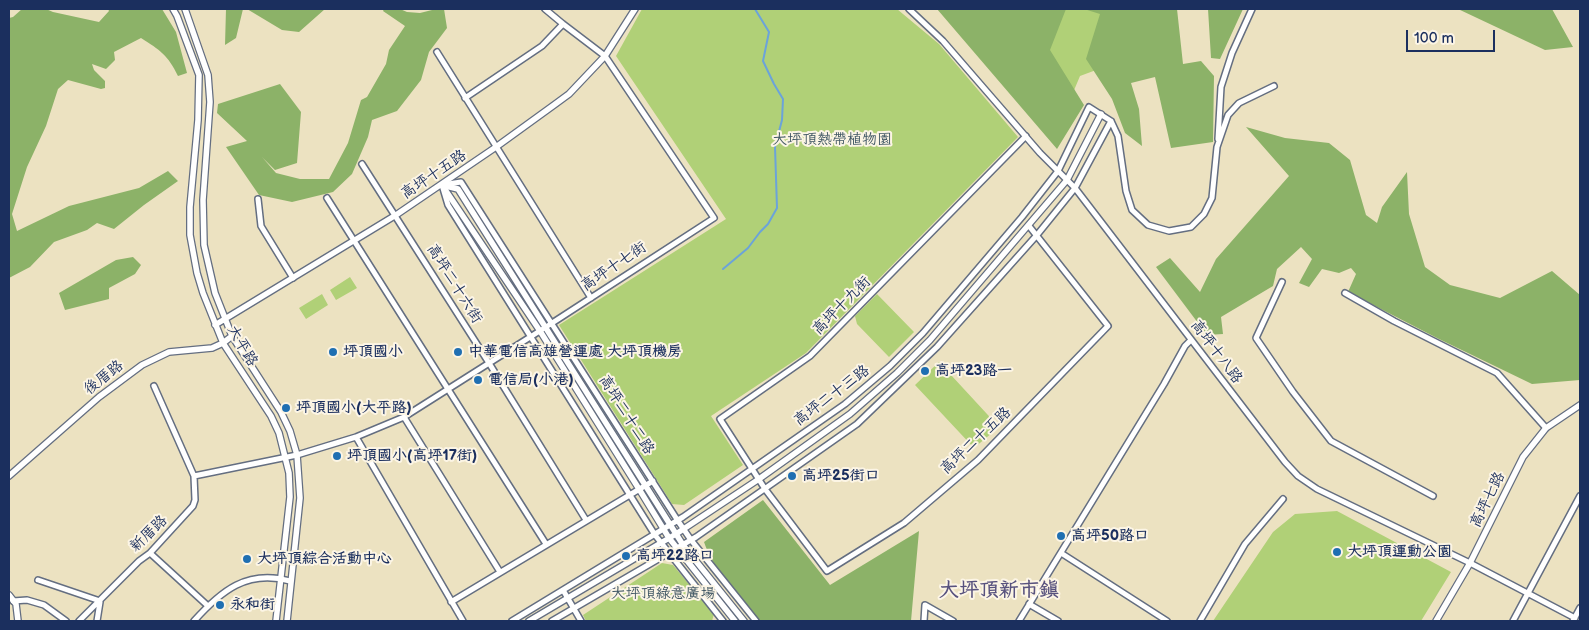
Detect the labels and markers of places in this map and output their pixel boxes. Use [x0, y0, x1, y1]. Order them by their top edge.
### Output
place label: 坪頂國小 [343, 343, 403, 361]
place label: 中華電信高雄營運處 大坪頂機房 [468, 343, 682, 361]
marker: 坪頂國小 [327, 346, 339, 358]
marker: 中華電信高雄營運處 大坪頂機房 [452, 346, 464, 358]
place label: 高坪23路一 [935, 362, 1012, 380]
marker: 高坪23路一 [919, 365, 931, 377]
place label: 電信局(小港) [488, 371, 574, 389]
marker: 電信局(小港) [472, 374, 484, 386]
place label: 坪頂國小(大平路) [296, 399, 412, 417]
marker: 坪頂國小(大平路) [280, 402, 292, 414]
place label: 坪頂國小(高坪17街) [347, 447, 477, 465]
marker: 坪頂國小(高坪17街) [331, 450, 343, 462]
place label: 高坪25街口 [802, 467, 880, 485]
marker: 高坪25街口 [786, 470, 798, 482]
place label: 高坪50路口 [1071, 527, 1149, 545]
marker: 高坪50路口 [1055, 530, 1067, 542]
place label: 大坪頂運動公園 [1347, 543, 1452, 561]
marker: 大坪頂運動公園 [1331, 546, 1343, 558]
place label: 高坪22路口 [636, 547, 714, 565]
place label: 大坪頂綜合活動中心 [257, 550, 392, 568]
marker: 高坪22路口 [620, 550, 632, 562]
marker: 大坪頂綜合活動中心 [241, 553, 253, 565]
place label: 永和街 [230, 596, 275, 614]
marker: 永和街 [214, 599, 226, 611]

